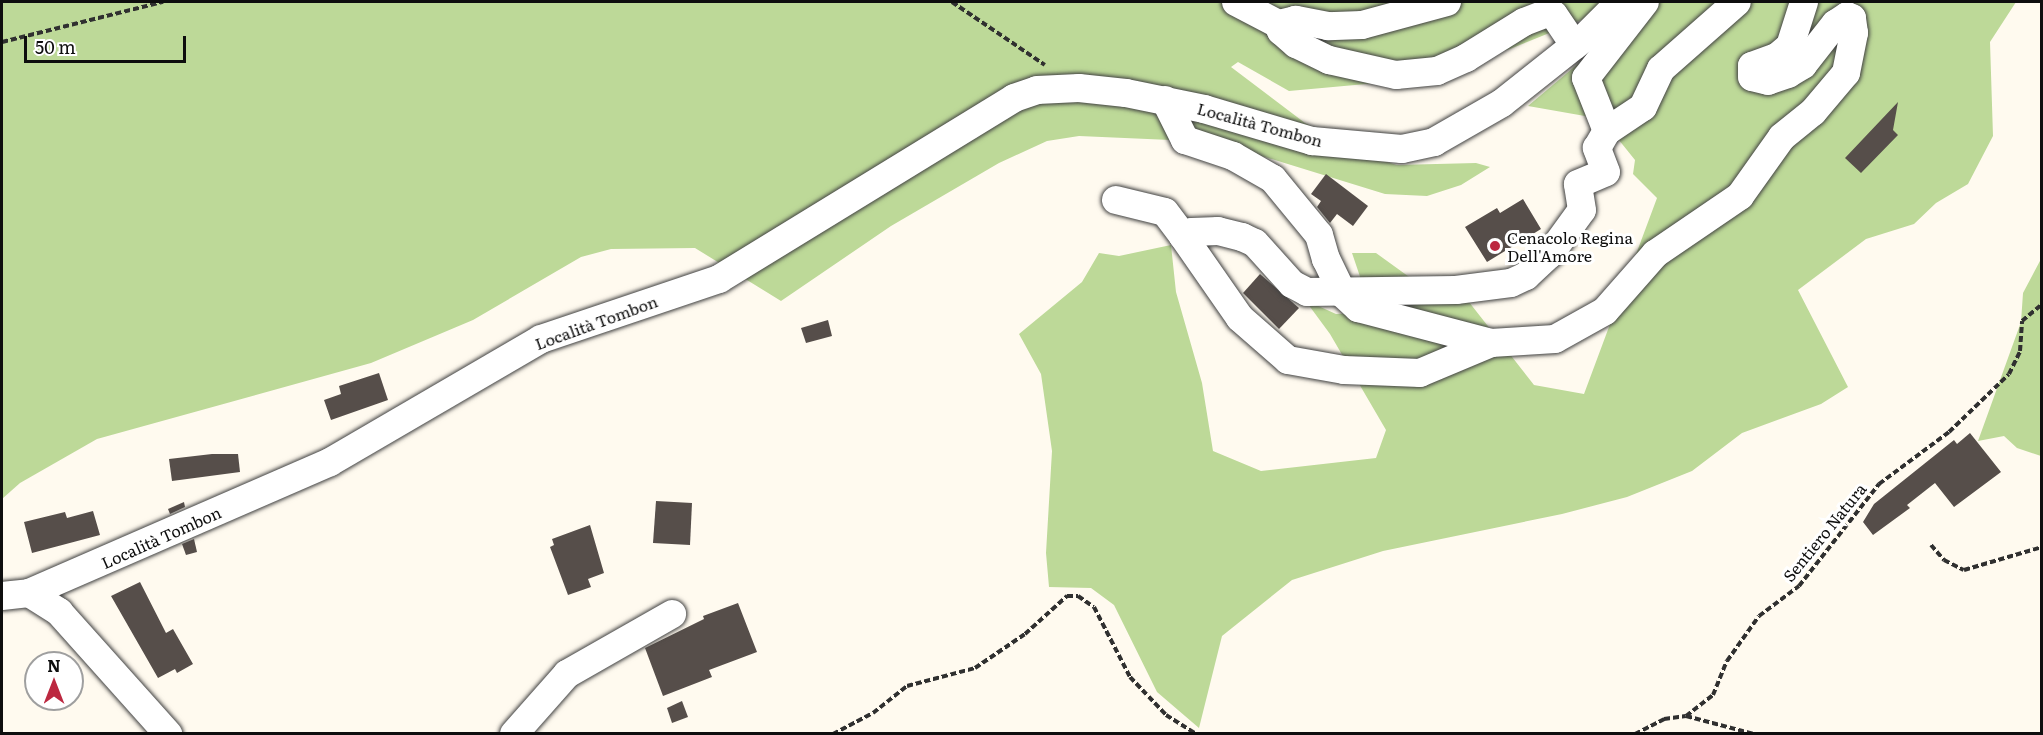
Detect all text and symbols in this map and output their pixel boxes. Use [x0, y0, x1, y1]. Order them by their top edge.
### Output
scale bar [27, 24, 189, 62]
text: 50 m [35, 33, 76, 60]
street label: Località Tombon [1195, 98, 1325, 150]
place label: Cenacolo Regina Dell'Amore [1507, 227, 1633, 265]
marker: Cenacolo Regina Dell'Amore [1488, 239, 1502, 253]
street label: Località Tombon [532, 291, 660, 353]
street label: Sentiero Natura [1778, 479, 1870, 585]
street label: Località Tombon [98, 502, 224, 572]
north arrow [24, 651, 84, 711]
text: N [47, 653, 61, 677]

